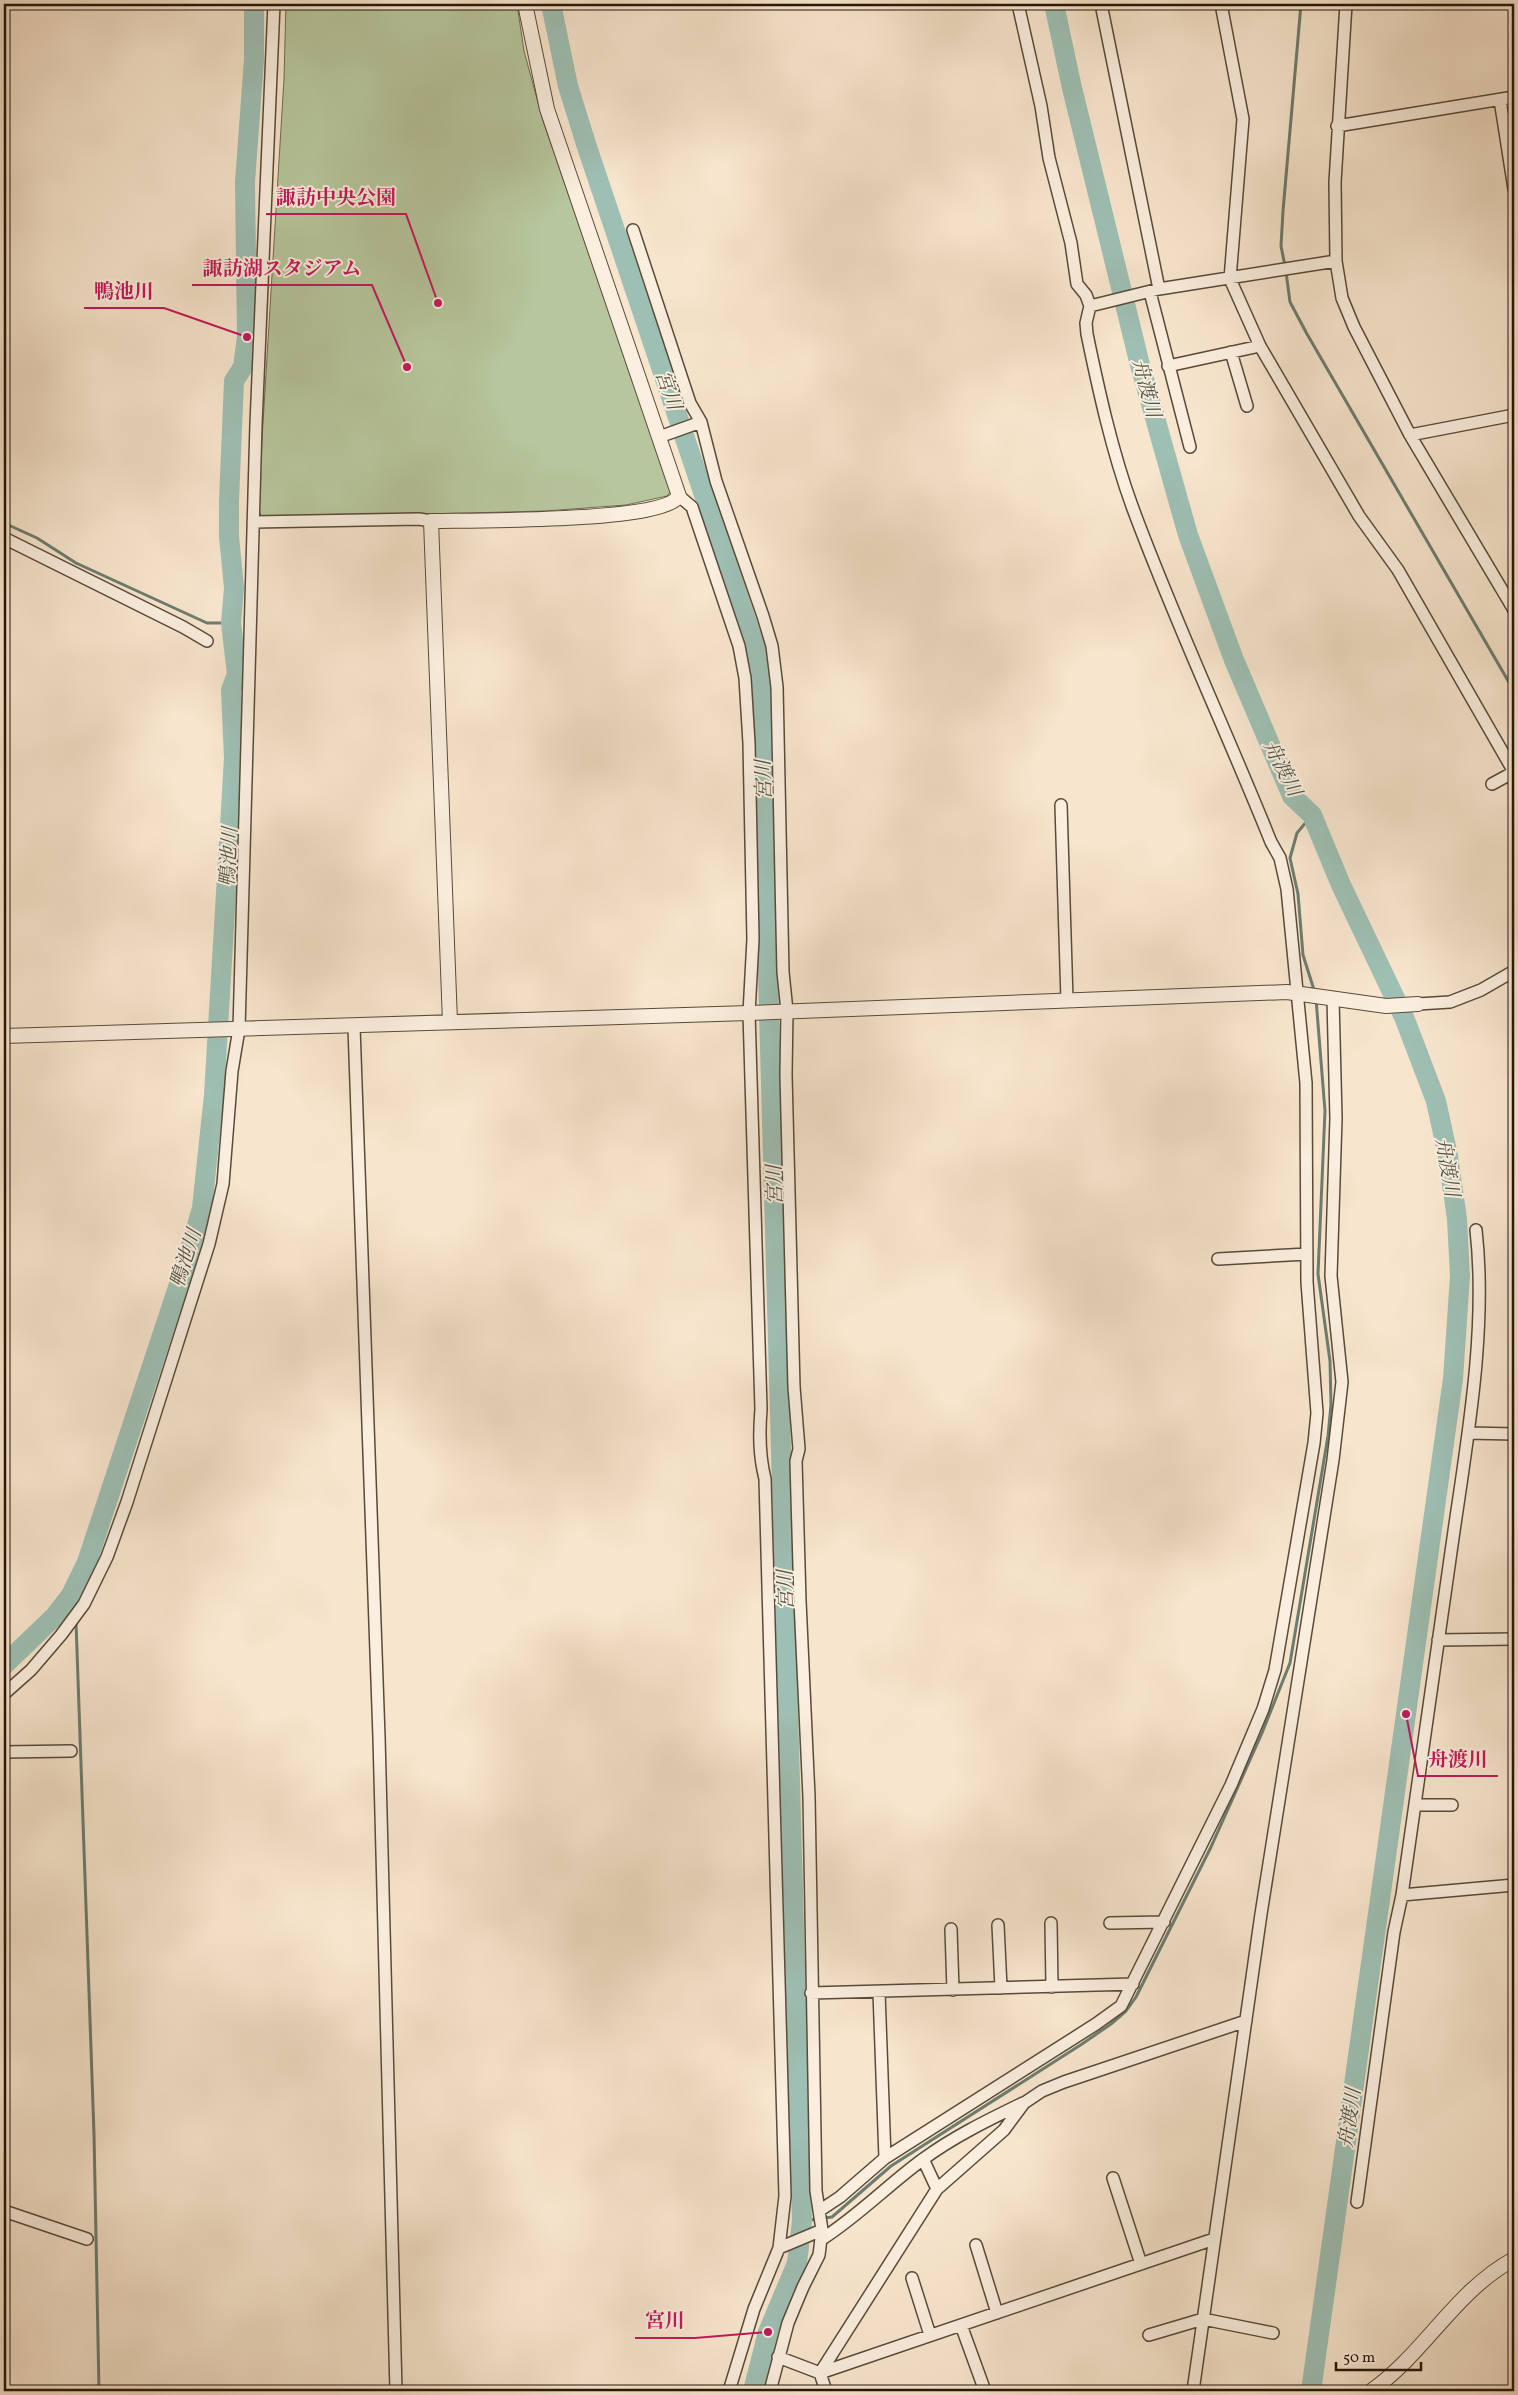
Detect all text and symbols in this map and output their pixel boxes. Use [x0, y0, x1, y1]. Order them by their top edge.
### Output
callout: 諏訪中央公園 [266, 179, 406, 214]
text: 諏訪中央公園 [276, 185, 396, 213]
callout: 諏訪湖スタジアム [192, 250, 372, 285]
text: 諏訪湖スタジアム [203, 256, 361, 284]
callout: 鴨池川 [84, 273, 164, 308]
text: 鴨池川 [94, 279, 154, 307]
water label: 舟渡川 [1124, 356, 1167, 423]
water label: 宮川 [647, 367, 688, 416]
water label: 舟渡川 [1255, 736, 1308, 804]
water label: 宮川 [750, 757, 780, 800]
water label: 鴨池川 [214, 824, 246, 888]
water label: 舟渡川 [1427, 1135, 1465, 1201]
water label: 宮川 [761, 1162, 791, 1205]
water label: 鴨池川 [164, 1224, 210, 1291]
water label: 宮川 [772, 1567, 802, 1610]
callout: 舟渡川 [1418, 1741, 1498, 1776]
text: 舟渡川 [1428, 1747, 1488, 1775]
water label: 舟渡川 [1333, 2085, 1369, 2150]
callout: 宮川 [635, 2303, 695, 2338]
text: 宮川 [645, 2308, 685, 2336]
scale bar [1336, 2340, 1420, 2372]
text: 50 m [1343, 2348, 1375, 2369]

